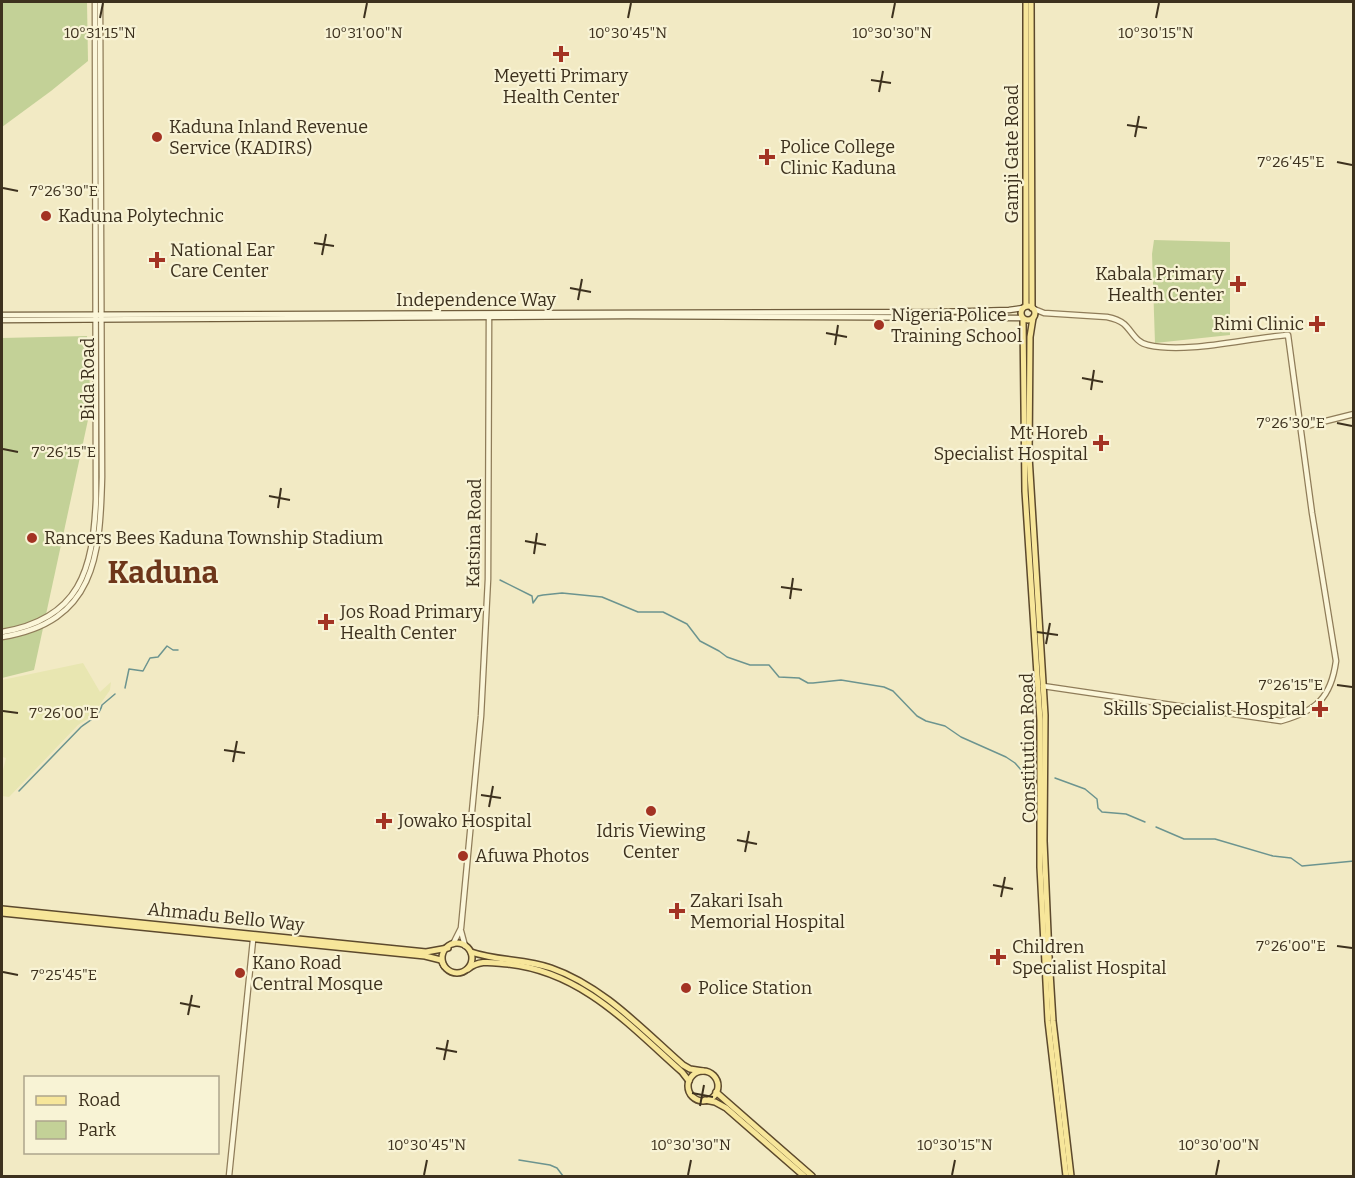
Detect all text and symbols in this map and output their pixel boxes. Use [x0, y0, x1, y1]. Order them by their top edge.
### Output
text: 10°31'15"N [64, 24, 136, 42]
text: 10°31'00"N [325, 24, 403, 42]
text: 10°30'45"N [589, 24, 667, 42]
text: 10°30'30"N [852, 24, 932, 42]
text: 10°30'15"N [1118, 24, 1194, 42]
marker: Meyetti Primary Health Center [552, 45, 570, 63]
place label: Meyetti Primary Health Center [494, 65, 629, 108]
street label: Gamji Gate Road [1001, 84, 1023, 223]
place label: Kaduna Inland Revenue Service (KADIRS) [169, 116, 368, 159]
marker: Kaduna Inland Revenue Service (KADIRS) [150, 130, 164, 144]
place label: Police College Clinic Kaduna [780, 136, 896, 179]
marker: Police College Clinic Kaduna [758, 148, 776, 166]
text: 7°26'45"E [1258, 153, 1324, 171]
text: 7°26'30"E [30, 182, 98, 200]
place label: Kaduna Polytechnic [58, 205, 224, 227]
marker: Kaduna Polytechnic [39, 209, 53, 223]
place label: National Ear Care Center [170, 239, 275, 282]
marker: National Ear Care Center [148, 251, 166, 269]
place label: Kabala Primary Health Center [1095, 263, 1224, 306]
marker: Kabala Primary Health Center [1229, 275, 1247, 293]
street label: Independence Way [396, 289, 557, 311]
place label: Nigeria Police Training School [891, 304, 1022, 347]
place label: Rimi Clinic [1213, 313, 1304, 335]
marker: Rimi Clinic [1308, 315, 1326, 333]
marker: Nigeria Police Training School [872, 318, 886, 332]
street label: Bida Road [77, 337, 99, 420]
text: 7°26'30"E [1257, 414, 1325, 432]
place label: Mt Horeb Specialist Hospital [934, 422, 1088, 465]
marker: Mt Horeb Specialist Hospital [1092, 434, 1110, 452]
text: 7°26'15"E [32, 443, 96, 461]
street label: Katsina Road [462, 478, 486, 588]
place label: Rancers Bees Kaduna Township Stadium [44, 527, 383, 549]
marker: Rancers Bees Kaduna Township Stadium [25, 531, 39, 545]
district label: Kaduna [108, 555, 219, 591]
place label: Jos Road Primary Health Center [339, 601, 483, 644]
marker: Jos Road Primary Health Center [317, 613, 335, 631]
street label: Constitution Road [1016, 672, 1040, 823]
text: 7°26'15"E [1259, 676, 1323, 694]
place label: Skills Specialist Hospital [1103, 698, 1306, 720]
marker: Skills Specialist Hospital [1311, 700, 1329, 718]
text: 7°26'00"E [29, 704, 99, 722]
marker: Idris Viewing Center [644, 804, 658, 818]
place label: Jowako Hospital [397, 810, 532, 832]
marker: Jowako Hospital [375, 812, 393, 830]
place label: Idris Viewing Center [596, 820, 706, 863]
place label: Afuwa Photos [475, 845, 589, 867]
marker: Afuwa Photos [456, 849, 470, 863]
place label: Zakari Isah Memorial Hospital [690, 890, 845, 933]
street label: Ahmadu Bello Way [147, 898, 306, 936]
marker: Zakari Isah Memorial Hospital [668, 902, 686, 920]
place label: Children Specialist Hospital [1012, 936, 1166, 979]
text: 7°26'00"E [1256, 937, 1326, 955]
marker: Children Specialist Hospital [989, 948, 1007, 966]
place label: Kano Road Central Mosque [252, 952, 383, 995]
text: 7°25'45"E [31, 966, 97, 984]
marker: Kano Road Central Mosque [233, 966, 247, 980]
place label: Police Station [698, 977, 813, 999]
marker: Police Station [679, 981, 693, 995]
legend [24, 1076, 219, 1154]
text: Road [78, 1089, 121, 1111]
text: Park [78, 1119, 117, 1141]
text: 10°30'45"N [388, 1136, 466, 1154]
text: 10°30'30"N [651, 1136, 731, 1154]
text: 10°30'15"N [917, 1136, 993, 1154]
text: 10°30'00"N [1179, 1136, 1259, 1154]

